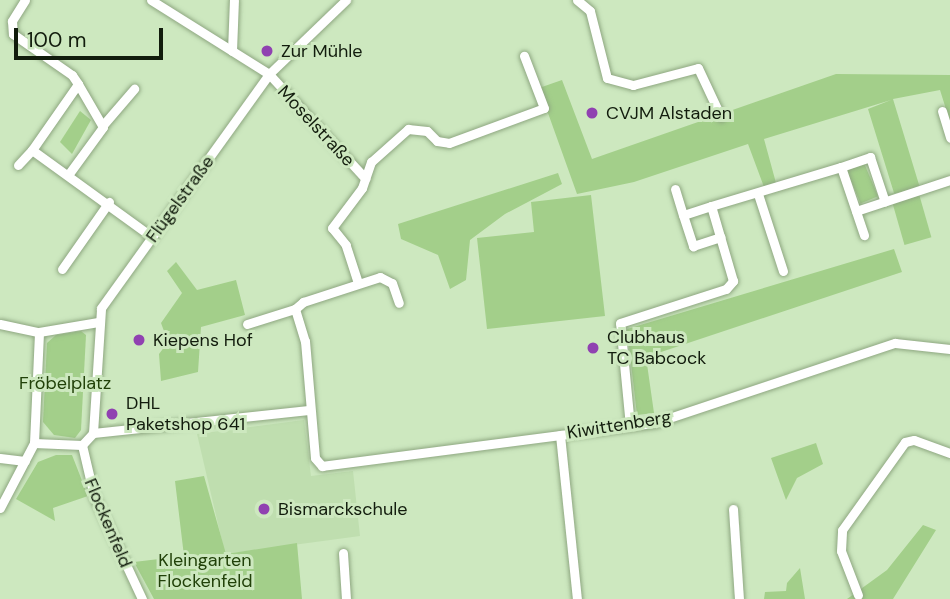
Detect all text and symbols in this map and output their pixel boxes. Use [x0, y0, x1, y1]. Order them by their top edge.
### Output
scale bar [18, 14, 166, 58]
text: 100 m [27, 26, 87, 54]
place label: Zur Mühle [281, 40, 363, 62]
marker: Zur Mühle [259, 43, 275, 59]
street label: Moselstraße [273, 81, 359, 171]
place label: CVJM Alstaden [606, 102, 732, 124]
marker: CVJM Alstaden [584, 105, 600, 121]
street label: Flügelstraße [141, 151, 219, 247]
place label: Clubhaus TC Babcock [607, 327, 706, 370]
place label: Kiepens Hof [153, 329, 253, 351]
marker: Kiepens Hof [131, 332, 147, 348]
marker: Clubhaus TC Babcock [585, 340, 601, 356]
park label: Fröbelplatz [19, 372, 111, 394]
place label: DHL Paketshop 641 [126, 393, 245, 436]
marker: DHL Paketshop 641 [104, 406, 120, 422]
street label: Kiwittenberg [565, 406, 673, 444]
street label: Flockenfeld [80, 475, 136, 571]
place label: Bismarckschule [278, 498, 407, 520]
marker: Bismarckschule [256, 501, 272, 517]
park label: Kleingarten Flockenfeld [158, 550, 252, 592]

